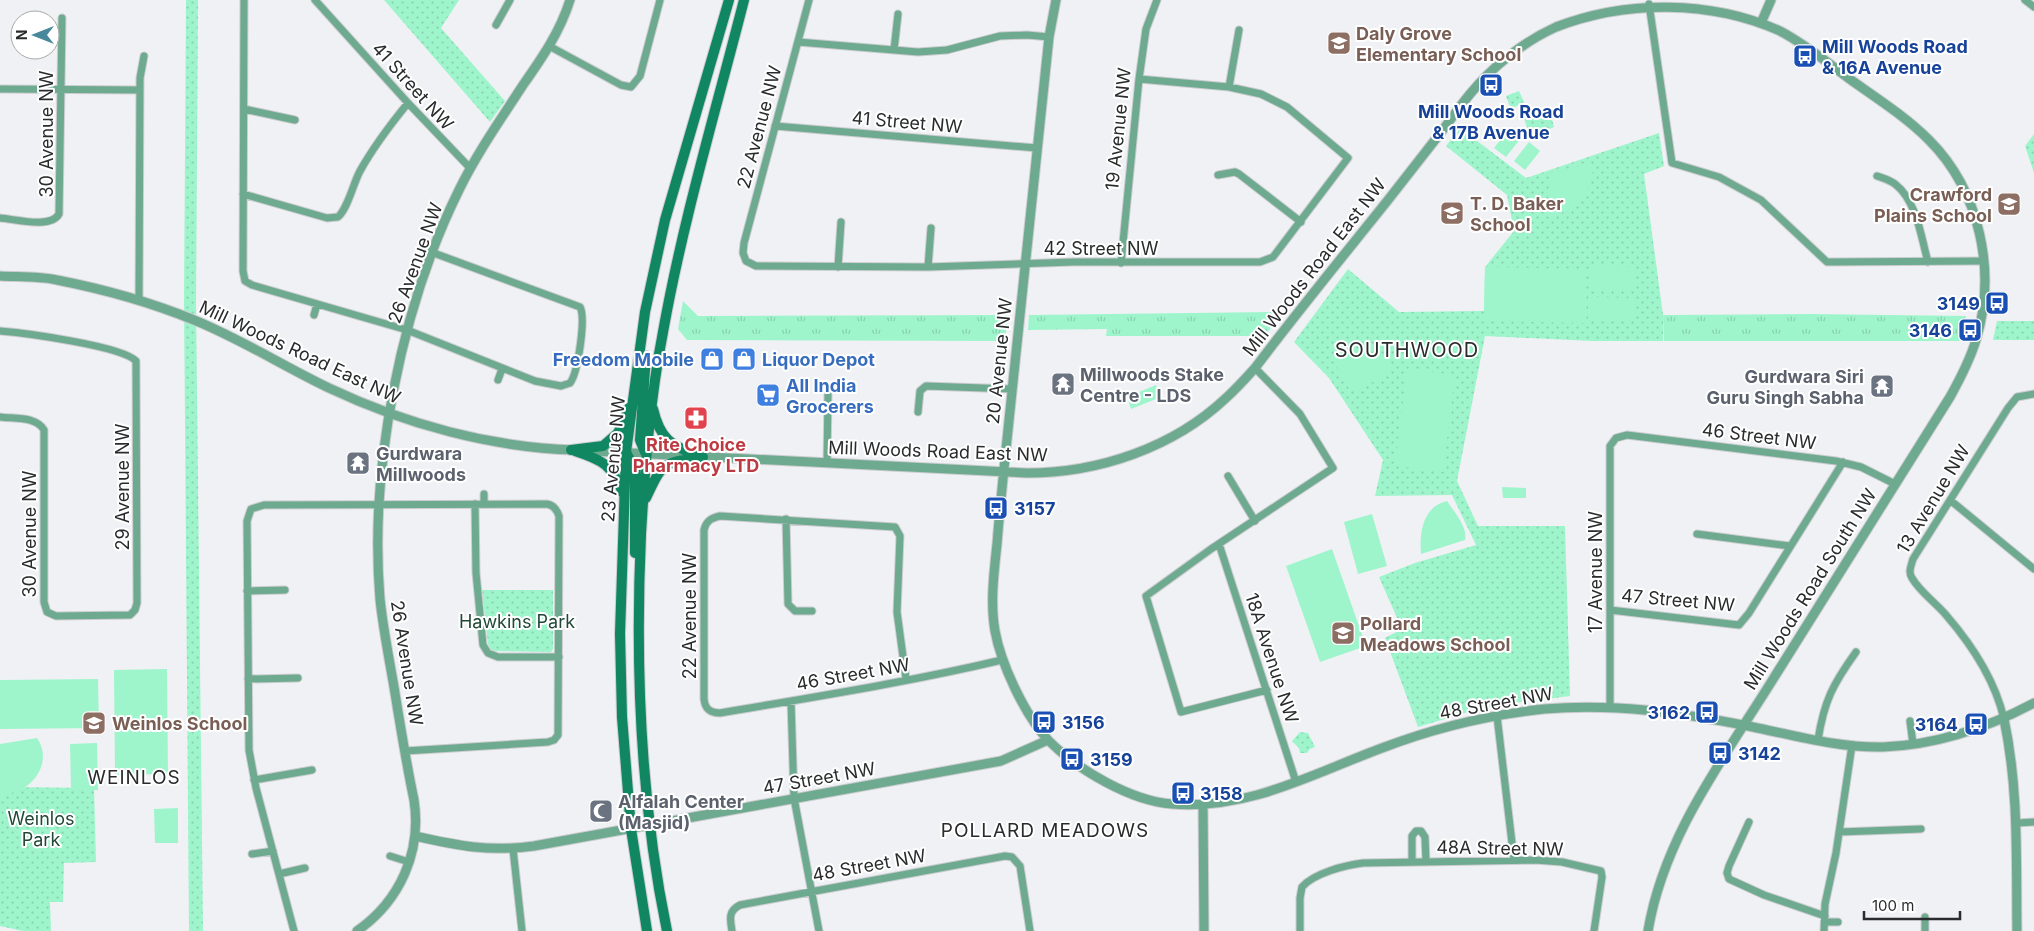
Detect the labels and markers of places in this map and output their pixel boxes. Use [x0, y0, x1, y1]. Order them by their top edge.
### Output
place label: Daly Grove Elementary School [1356, 23, 1521, 65]
school or university icon: Daly Grove Elementary School [1326, 30, 1352, 56]
place label: Mill Woods Road & 16A Avenue [1822, 36, 1968, 78]
bus stop icon: Mill Woods Road & 16A Avenue [1792, 43, 1818, 69]
bus stop icon: Mill Woods Road & 17B Avenue [1478, 72, 1504, 98]
place label: Mill Woods Road & 17B Avenue [1418, 101, 1564, 143]
place label: Crawford Plains School [1874, 184, 1992, 226]
school or university icon: Crawford Plains School [1996, 191, 2022, 217]
place label: T. D. Baker School [1470, 193, 1564, 235]
school or university icon: T. D. Baker School [1439, 200, 1465, 226]
bus stop icon: 3149 [1984, 290, 2010, 316]
place label: 3149 [1937, 293, 1980, 314]
bus stop icon: 3146 [1957, 317, 1983, 343]
place label: 3146 [1909, 320, 1952, 341]
shop icon: Freedom Mobile [699, 346, 725, 372]
shop icon: Liquor Depot [731, 346, 757, 372]
place label: Freedom Mobile [553, 349, 694, 370]
place label: Liquor Depot [762, 349, 875, 370]
place label: Millwoods Stake Centre - LDS [1080, 364, 1224, 406]
place label: Gurdwara Siri Guru Singh Sabha [1707, 366, 1864, 408]
temple icon: Millwoods Stake Centre - LDS [1050, 371, 1076, 397]
temple icon: Gurdwara Siri Guru Singh Sabha [1869, 373, 1895, 399]
place label: All India Grocerers [786, 375, 874, 417]
supermarket icon: All India Grocerers [755, 382, 781, 408]
pharmacy icon: Rite Choice Pharmacy LTD [683, 405, 709, 431]
place label: Rite Choice Pharmacy LTD [633, 434, 759, 476]
place label: Gurdwara Millwoods [376, 443, 466, 485]
temple icon: Gurdwara Millwoods [345, 450, 371, 476]
bus stop icon: 3157 [983, 495, 1009, 521]
place label: 3157 [1014, 498, 1055, 519]
place label: Pollard Meadows School [1360, 613, 1510, 655]
school or university icon: Pollard Meadows School [1330, 620, 1356, 646]
bus stop icon: 3162 [1694, 699, 1720, 725]
place label: 3162 [1648, 702, 1690, 723]
bus stop icon: 3156 [1031, 709, 1057, 735]
school or university icon: Weinlos School [81, 710, 107, 736]
bus stop icon: 3164 [1963, 711, 1989, 737]
place label: 3156 [1062, 712, 1105, 733]
place label: Weinlos School [112, 713, 247, 734]
place label: 3164 [1915, 714, 1958, 735]
bus stop icon: 3142 [1707, 740, 1733, 766]
place label: 3142 [1738, 743, 1781, 764]
bus stop icon: 3159 [1059, 746, 1085, 772]
place label: 3159 [1090, 749, 1133, 770]
bus stop icon: 3158 [1170, 780, 1196, 806]
place label: 3158 [1200, 783, 1243, 804]
place label: Alfalah Center (Masjid) [618, 791, 744, 833]
mosque icon: Alfalah Center (Masjid) [588, 798, 614, 824]

